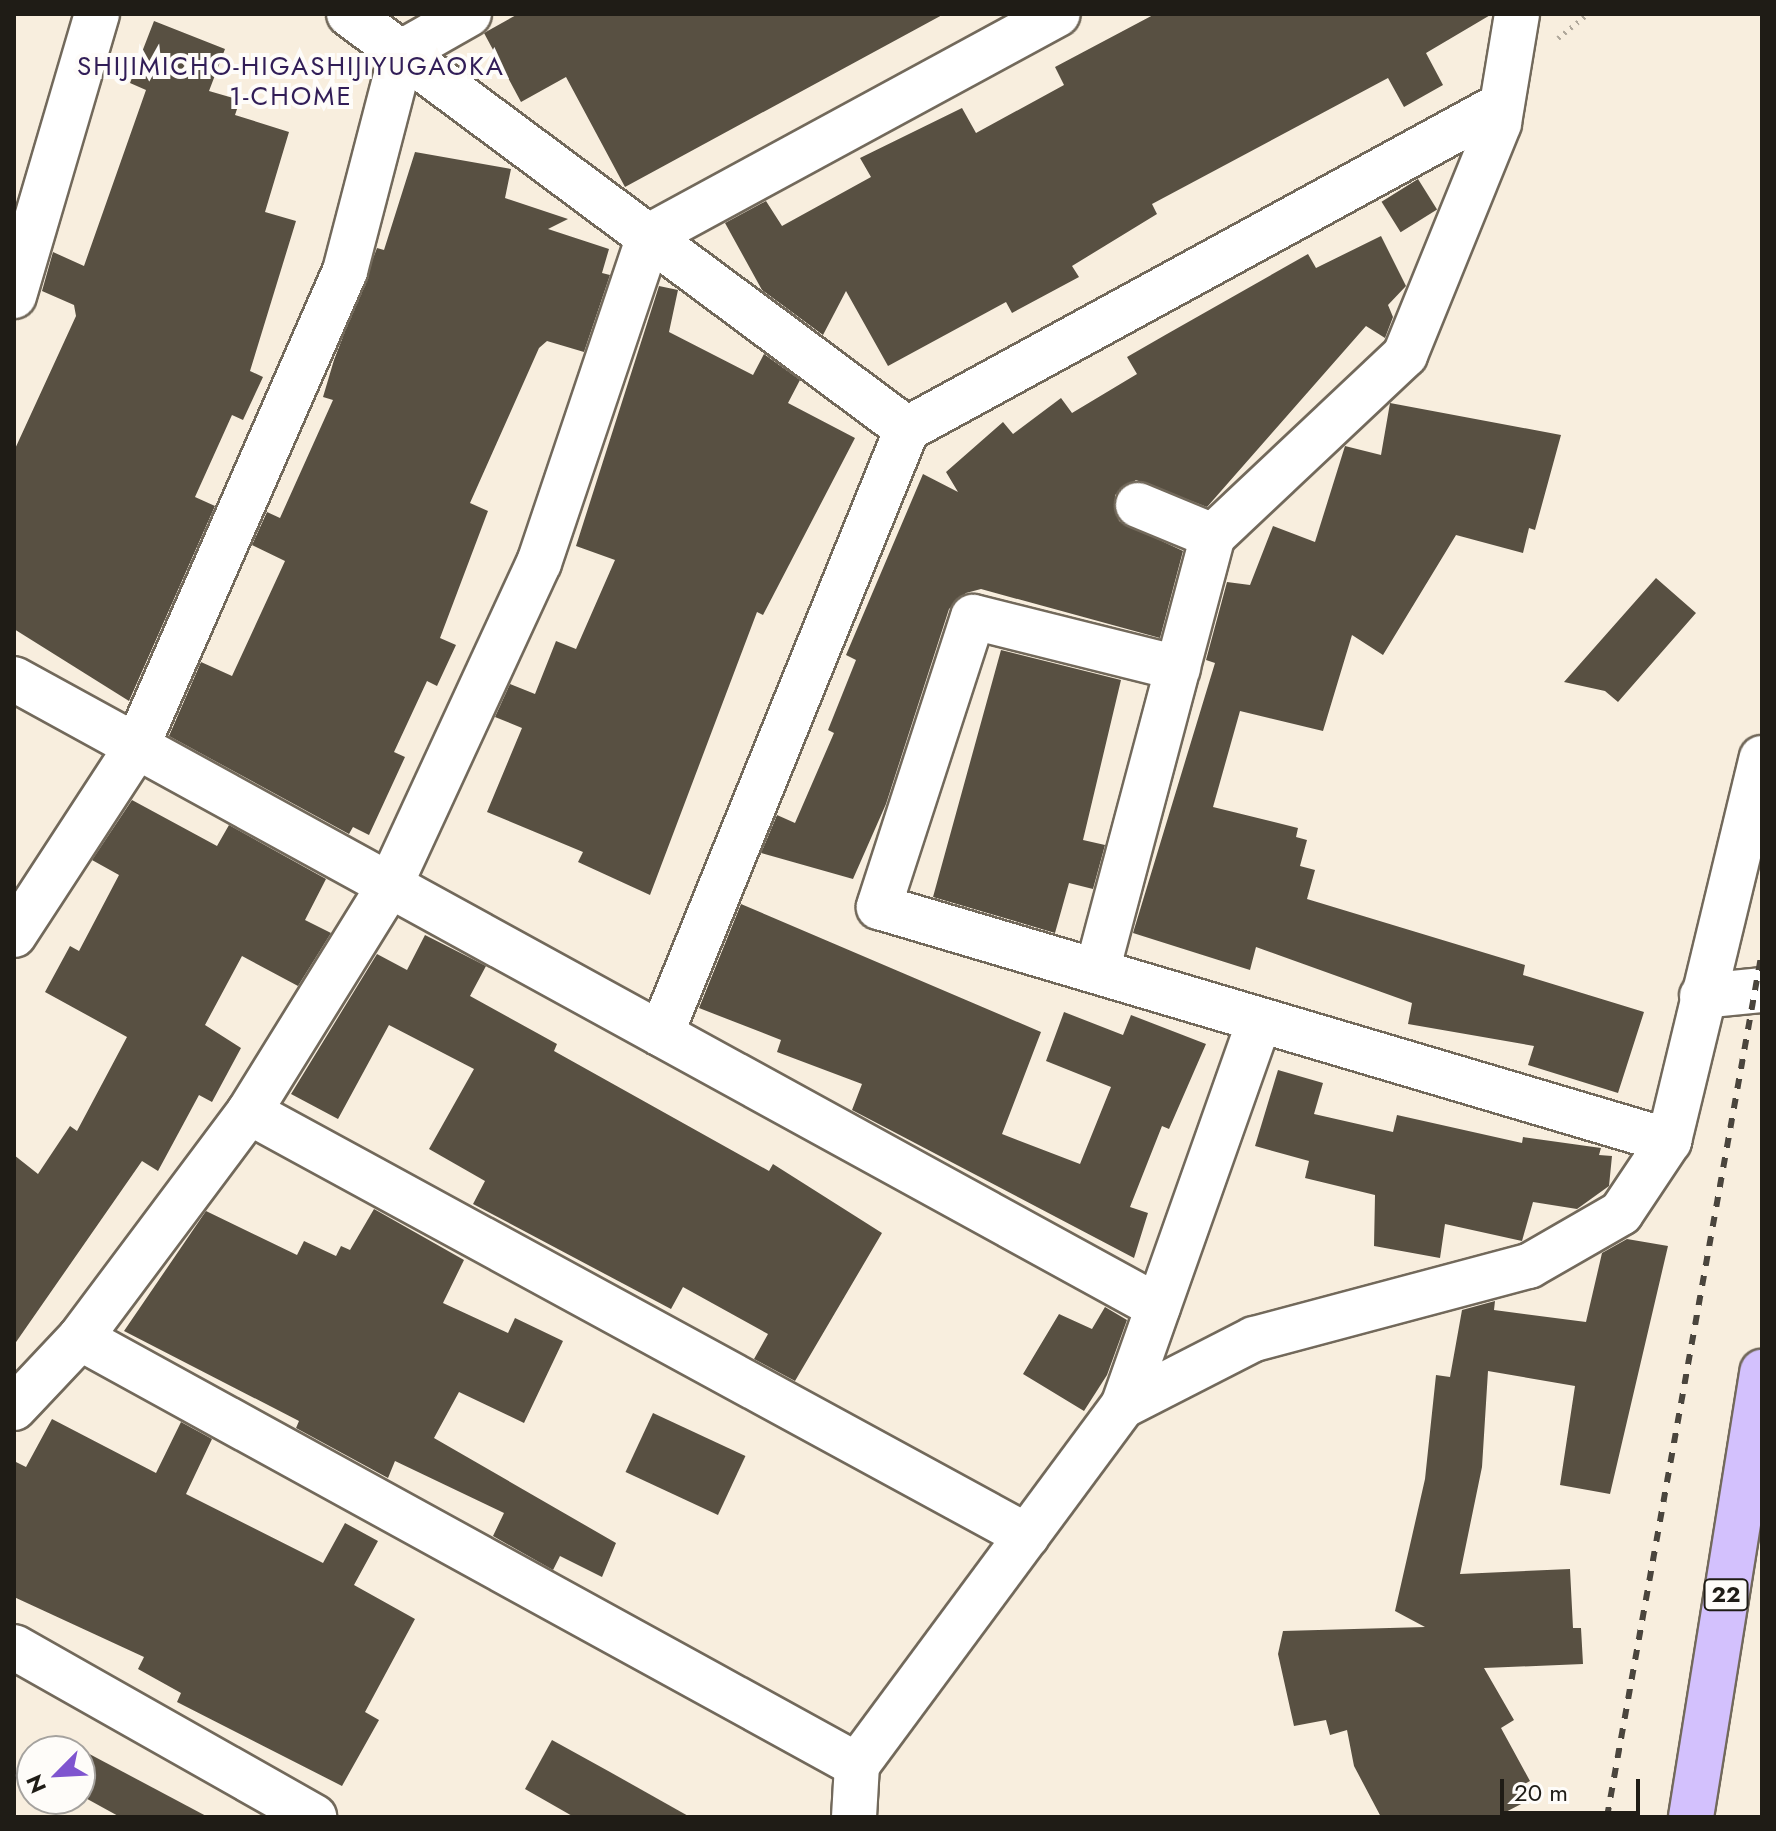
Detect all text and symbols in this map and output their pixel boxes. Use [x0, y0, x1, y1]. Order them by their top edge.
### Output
district label: SHIJIMICHO-HIGASHIJIYUGAOKA 1-CHOME [77, 51, 505, 112]
road number: 22 [1702, 1577, 1750, 1613]
north arrow [16, 1735, 96, 1815]
scale bar [1504, 1763, 1644, 1813]
text: N [18, 1769, 54, 1798]
text: 20 m [1514, 1775, 1568, 1810]

